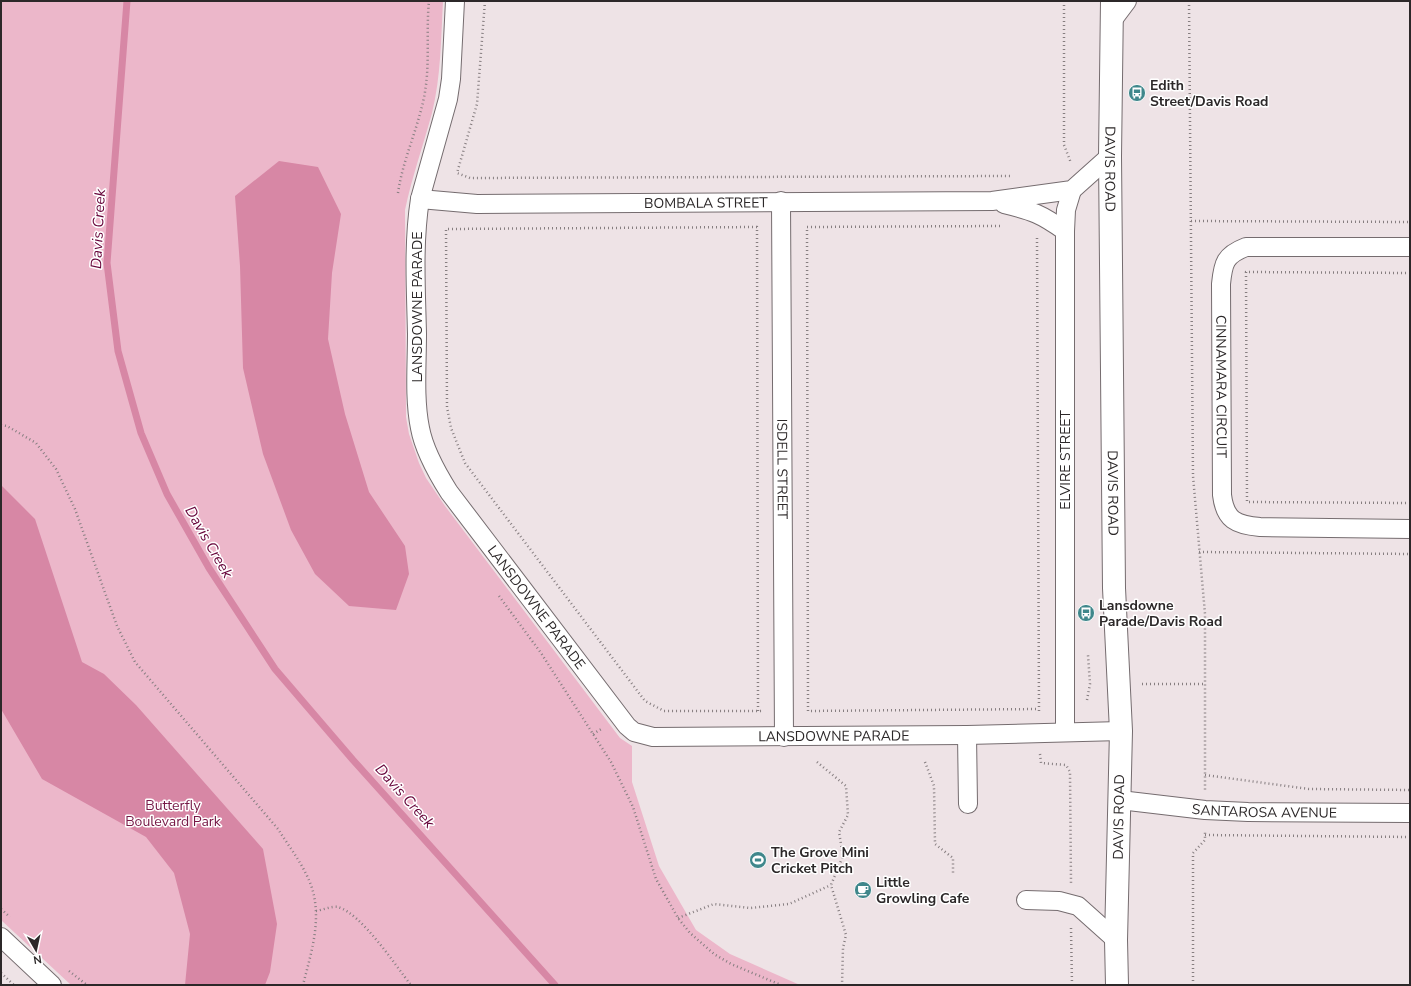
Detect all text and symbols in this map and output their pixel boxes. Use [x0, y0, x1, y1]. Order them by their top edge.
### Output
place label: Edith Street/Davis Road [1150, 76, 1268, 111]
bus stop icon: Edith Street/Davis Road [1127, 83, 1147, 103]
street label: DAVIS ROAD [1100, 126, 1120, 212]
water label: Davis Creek [86, 188, 110, 270]
street label: BOMBALA STREET [644, 193, 768, 213]
street label: LANSDOWNE PARADE [408, 232, 427, 382]
street label: CINNAMARA CIRCUIT [1212, 315, 1231, 459]
street label: ELVIRE STREET [1056, 410, 1075, 510]
street label: ISDELL STREET [773, 419, 792, 520]
street label: DAVIS ROAD [1103, 450, 1123, 536]
water label: Davis Creek [180, 502, 238, 582]
street label: LANSDOWNE PARADE [483, 541, 590, 673]
place label: Lansdowne Parade/Davis Road [1099, 596, 1222, 631]
bus stop icon: Lansdowne Parade/Davis Road [1076, 603, 1096, 623]
street label: LANSDOWNE PARADE [758, 726, 909, 746]
water label: Davis Creek [371, 760, 440, 833]
street label: DAVIS ROAD [1109, 774, 1129, 860]
park label: Butterfly Boulevard Park [125, 796, 222, 831]
street label: SANTAROSA AVENUE [1191, 799, 1337, 822]
place label: The Grove Mini Cricket Pitch [771, 843, 869, 878]
sports icon: The Grove Mini Cricket Pitch [748, 850, 768, 870]
place label: Little Growling Cafe [876, 873, 970, 908]
cafe icon: Little Growling Cafe [853, 880, 873, 900]
north arrow [16, 930, 56, 970]
text: N [32, 951, 43, 967]

